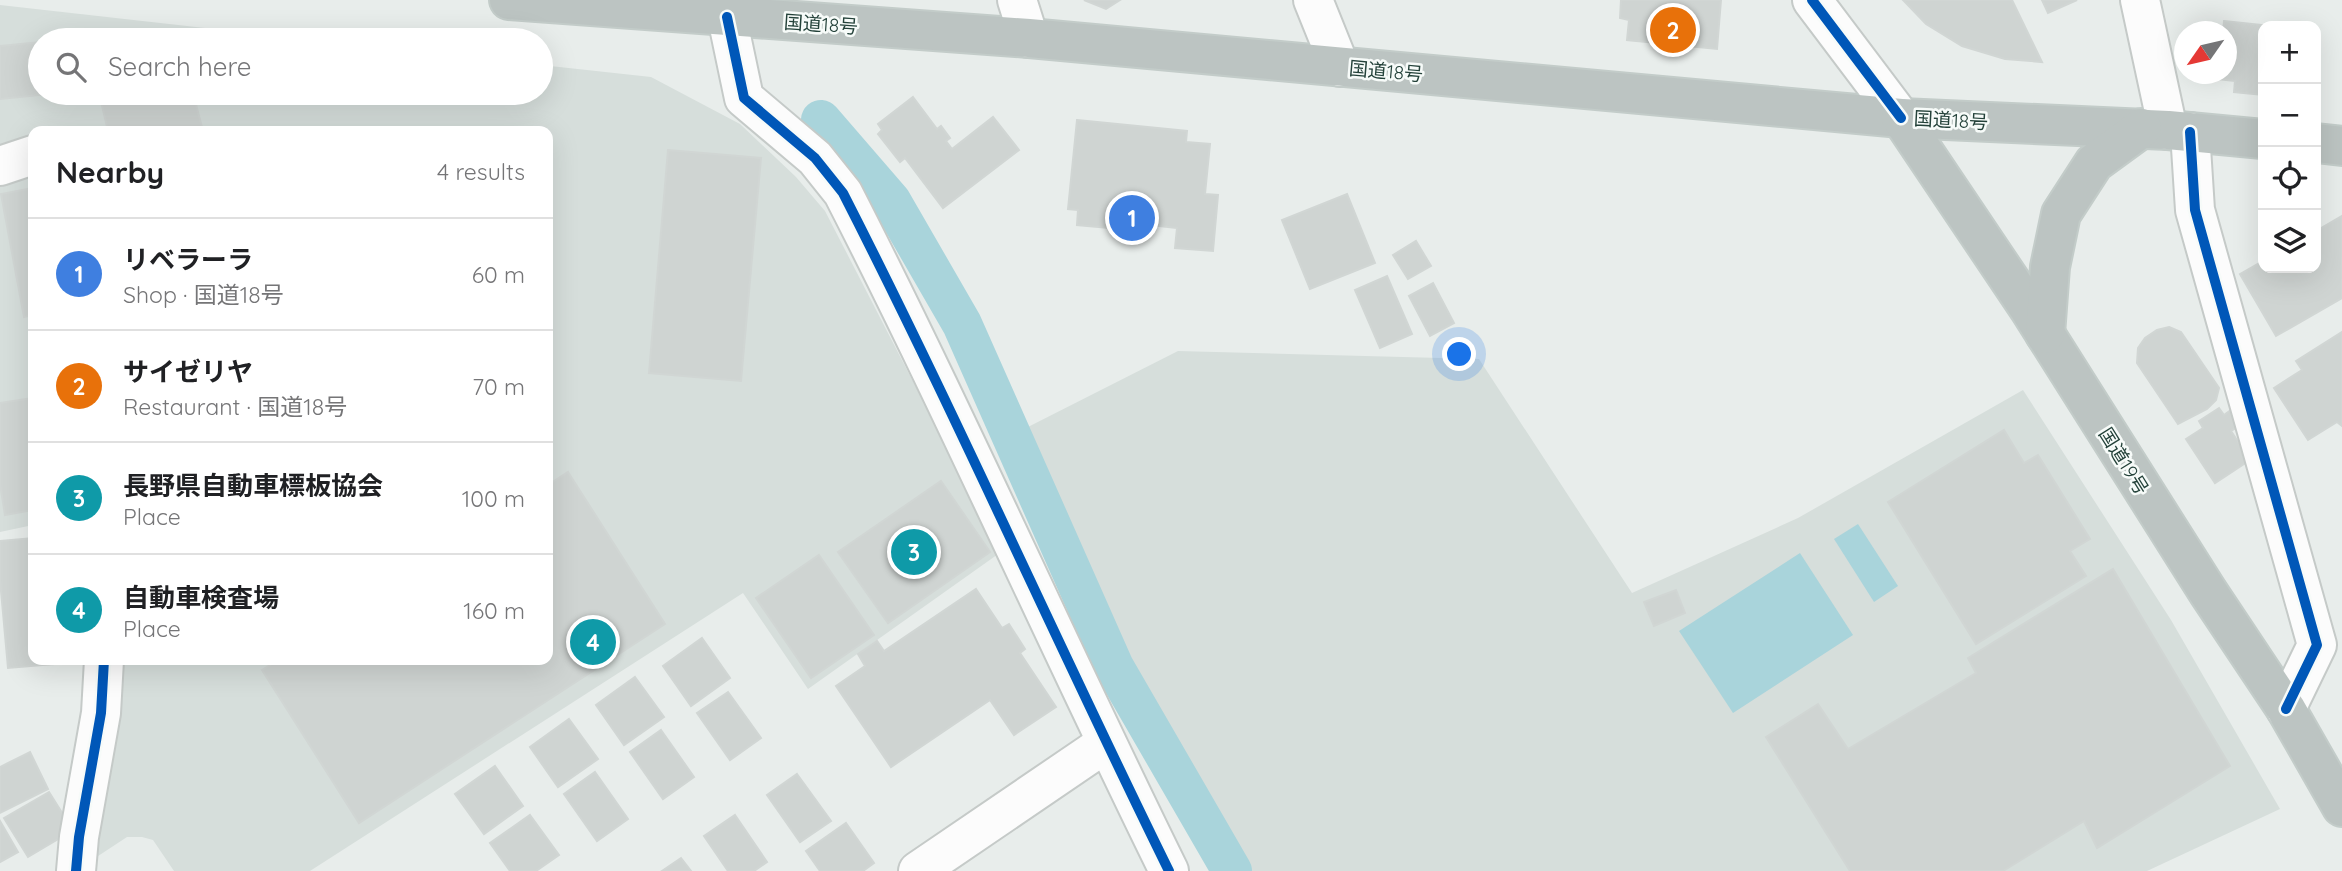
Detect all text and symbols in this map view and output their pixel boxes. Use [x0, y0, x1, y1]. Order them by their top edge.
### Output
pin: 2 [1650, 4, 1696, 56]
street label: 国道18号 [783, 9, 859, 39]
north arrow [2174, 21, 2237, 84]
map controls [2258, 21, 2321, 273]
button: + [2258, 21, 2321, 84]
search box [28, 28, 553, 105]
icon: search [52, 48, 90, 86]
text: Search here [108, 50, 252, 83]
street label: 国道18号 [1348, 56, 1424, 86]
button: − [2258, 84, 2321, 147]
street label: 国道18号 [1913, 106, 1989, 134]
button: locate [2258, 147, 2321, 210]
text: Nearby [56, 153, 164, 191]
text: 4 results [437, 157, 525, 186]
pin: 1 [1109, 192, 1155, 244]
button: layers [2258, 210, 2321, 273]
text: リベラーラ [123, 243, 253, 276]
text: 1 [75, 260, 83, 289]
text: 60 m [472, 260, 525, 289]
text: Shop · 国道18号 [123, 280, 284, 309]
your location [1442, 337, 1476, 371]
text: サイゼリヤ [123, 355, 253, 388]
text: 2 [72, 372, 86, 401]
text: 70 m [472, 372, 525, 401]
text: Restaurant · 国道18号 [123, 392, 347, 421]
street label: 国道19号 [2094, 423, 2154, 499]
text: 長野県自動車標板協会 [123, 469, 383, 502]
text: 3 [73, 484, 85, 513]
text: 100 m [462, 484, 525, 513]
text: Place [123, 502, 181, 531]
pin: 3 [891, 526, 937, 578]
text: 自動車検査場 [123, 581, 279, 614]
text: 4 [72, 596, 86, 625]
text: 160 m [463, 596, 525, 625]
text: Place [123, 614, 181, 643]
pin: 4 [570, 616, 616, 668]

